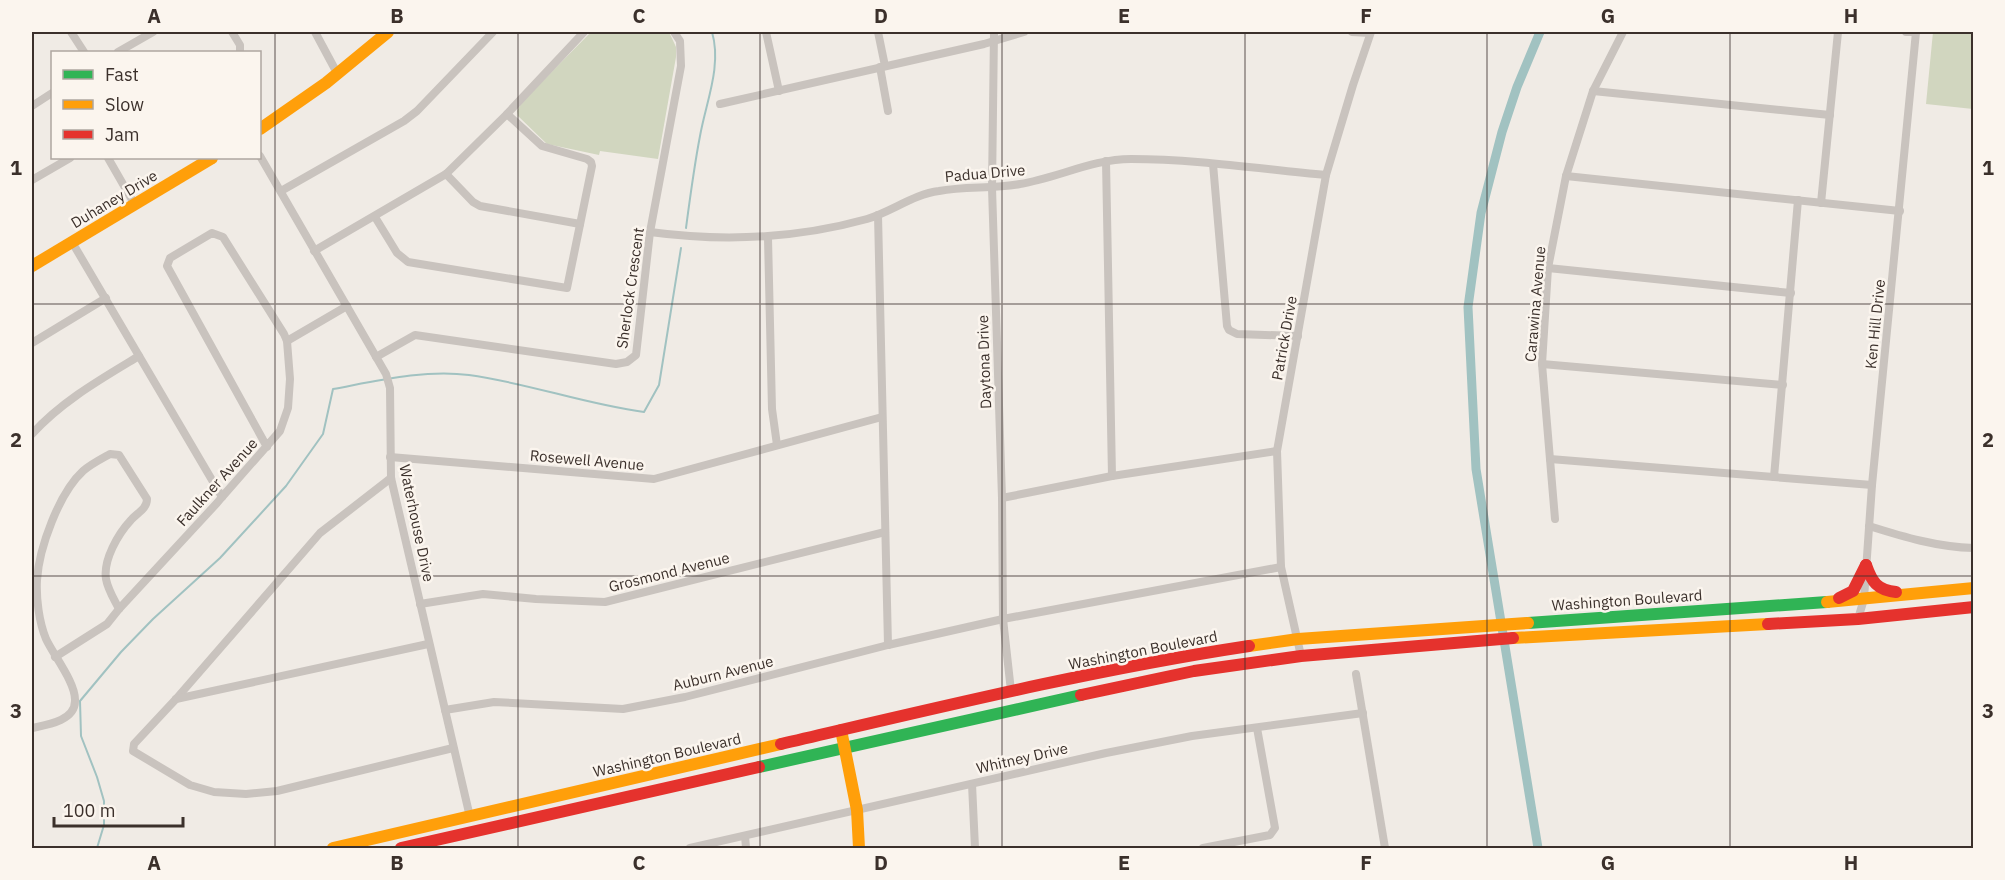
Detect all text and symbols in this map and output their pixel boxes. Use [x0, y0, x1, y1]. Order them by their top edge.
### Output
text: A [147, 2, 161, 29]
text: B [390, 2, 404, 29]
text: C [632, 2, 646, 29]
text: D [874, 2, 888, 29]
text: E [1118, 2, 1130, 29]
text: F [1360, 2, 1372, 29]
text: G [1601, 2, 1615, 29]
text: H [1844, 2, 1858, 29]
legend [51, 51, 261, 159]
text: Fast [105, 63, 139, 86]
text: Slow [105, 93, 144, 116]
text: Jam [105, 123, 140, 146]
text: 1 [10, 154, 22, 181]
text: 1 [1982, 154, 1994, 181]
street label: Padua Drive [944, 160, 1026, 186]
street label: Duhaney Drive [67, 166, 161, 232]
street label: Sherlock Crescent [612, 226, 648, 350]
street label: Carawina Avenue [1520, 245, 1550, 363]
street label: Ken Hill Drive [1861, 278, 1889, 370]
street label: Patrick Drive [1267, 294, 1301, 382]
street label: Daytona Drive [973, 315, 995, 409]
text: 2 [10, 426, 22, 453]
text: 2 [1982, 426, 1994, 453]
street label: Faulkner Avenue [172, 434, 262, 530]
street label: Rosewell Avenue [529, 446, 645, 474]
street label: Waterhouse Drive [395, 463, 439, 583]
street label: Grosmond Avenue [607, 548, 731, 596]
street label: Washington Boulevard [1551, 585, 1703, 615]
street label: Washington Boulevard [1067, 626, 1219, 674]
street label: Auburn Avenue [671, 651, 775, 695]
text: 3 [10, 697, 22, 724]
text: 3 [1982, 697, 1994, 724]
street label: Washington Boulevard [591, 729, 743, 781]
street label: Whitney Drive [974, 738, 1070, 778]
scale bar [54, 790, 183, 828]
text: 100 m [63, 799, 115, 822]
text: A [147, 849, 161, 876]
text: B [390, 849, 404, 876]
text: C [632, 849, 646, 876]
text: D [874, 849, 888, 876]
text: E [1118, 849, 1130, 876]
text: F [1360, 849, 1372, 876]
text: G [1601, 849, 1615, 876]
text: H [1844, 849, 1858, 876]

